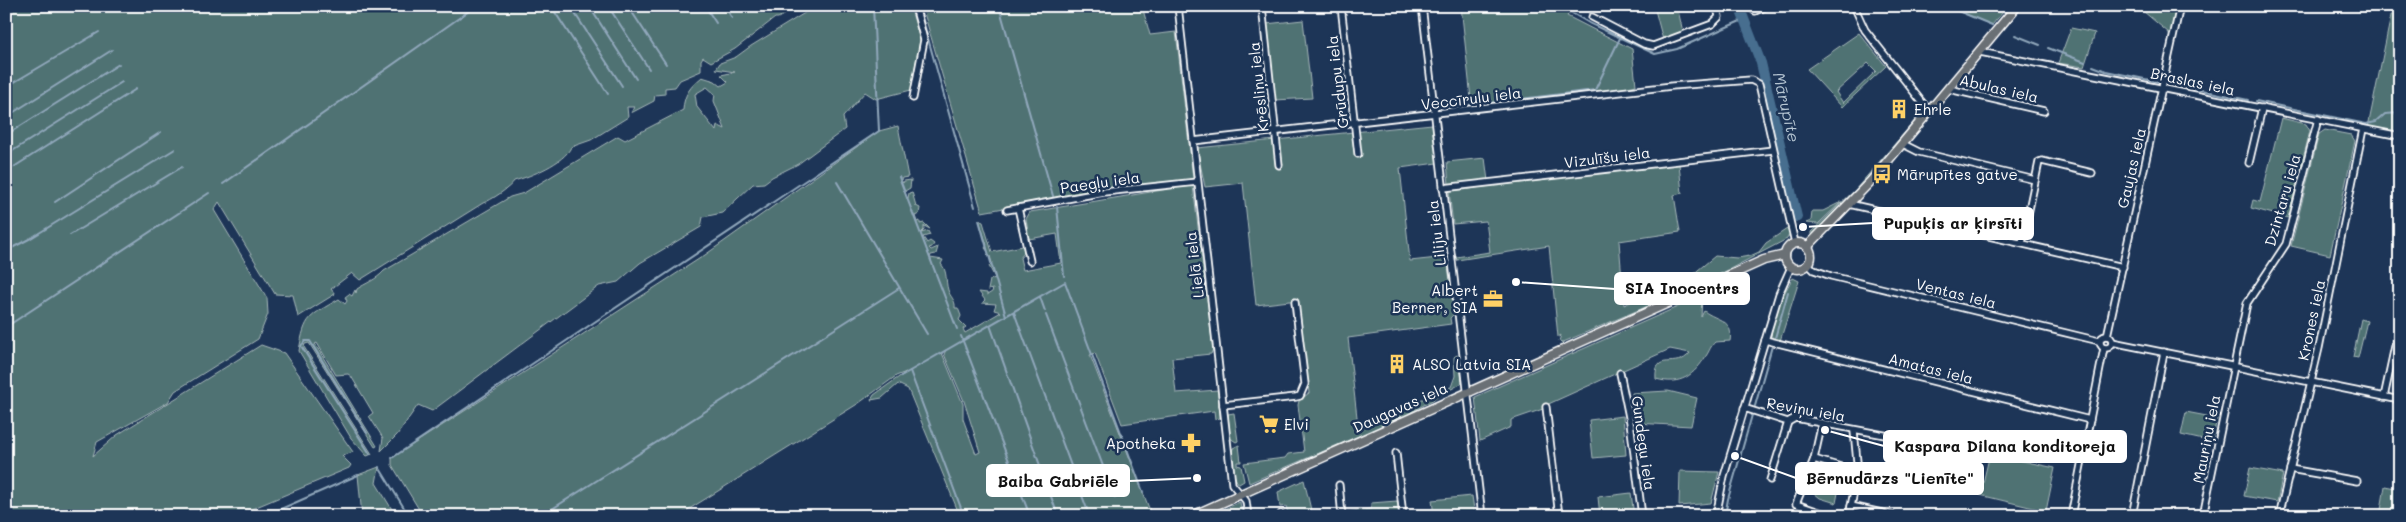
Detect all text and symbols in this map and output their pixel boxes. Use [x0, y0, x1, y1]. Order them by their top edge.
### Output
street label: Grūdupu iela [1321, 34, 1353, 130]
street label: Krēsliņu iela [1243, 41, 1274, 133]
street label: Braslas iela [2149, 62, 2237, 100]
street label: Abulas iela [1958, 69, 2040, 107]
water label: Mārupīte [1769, 70, 1805, 144]
street label: Veccīruļu iela [1420, 82, 1522, 115]
building icon: Ehrle [1888, 98, 1910, 120]
place label: Ehrle [1914, 99, 1952, 119]
street label: Gaujas iela [2112, 126, 2150, 210]
street label: Vizulīšu iela [1563, 142, 1651, 172]
street label: Dzintaru iela [2259, 152, 2305, 248]
bus stop icon: Mārupītes gatve [1871, 163, 1893, 185]
place label: Mārupītes gatve [1897, 164, 2018, 184]
street label: Paegļu iela [1059, 167, 1141, 198]
street label: Liliju iela [1422, 199, 1450, 267]
callout: Pupuķis ar ķirsīti [1873, 208, 2033, 239]
text: Pupuķis ar ķirsīti [1883, 212, 2023, 234]
street label: Lielā iela [1180, 231, 1208, 299]
callout: SIA Inocentrs [1615, 273, 1749, 304]
street label: Ventas iela [1914, 273, 1998, 313]
text: SIA Inocentrs [1625, 277, 1739, 298]
street label: Krones iela [2293, 278, 2329, 362]
place label: Albert Berner, SIA [1392, 280, 1478, 317]
office icon: Albert Berner, SIA [1482, 288, 1504, 310]
street label: Amatas iela [1887, 348, 1975, 388]
building icon: ALSO Latvia SIA [1386, 353, 1408, 375]
place label: ALSO Latvia SIA [1412, 354, 1531, 374]
street label: Daugavas iela [1349, 377, 1451, 437]
street label: Reviņu iela [1765, 392, 1847, 427]
street label: Mauriņu iela [2188, 393, 2225, 485]
street label: Gundegu iela [1627, 395, 1661, 491]
supermarket icon: Elvi [1258, 413, 1280, 435]
place label: Elvi [1284, 414, 1309, 434]
callout: Kaspara Dilana konditoreja [1884, 431, 2126, 462]
pharmacy icon: Apotheka [1180, 432, 1202, 454]
place label: Apotheka [1106, 433, 1176, 453]
text: Kaspara Dilana konditoreja [1894, 435, 2116, 456]
callout: Bērnudārzs "Lienīte" [1796, 463, 1983, 494]
callout: Baiba Gabriēle [987, 465, 1129, 496]
text: Bērnudārzs "Lienīte" [1806, 467, 1974, 488]
text: Baiba Gabriēle [997, 470, 1119, 491]

